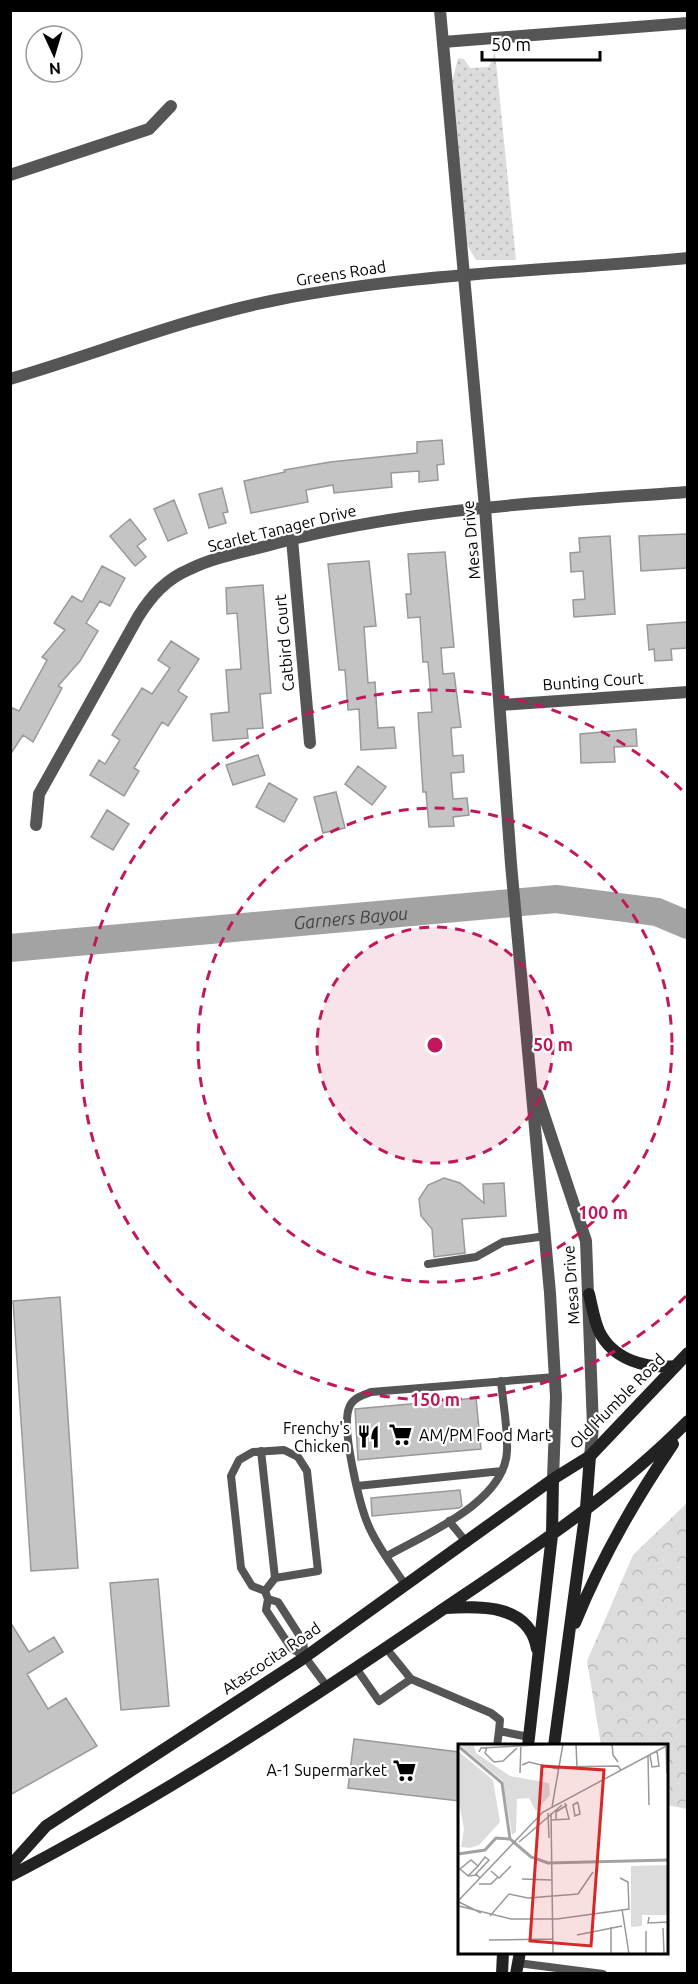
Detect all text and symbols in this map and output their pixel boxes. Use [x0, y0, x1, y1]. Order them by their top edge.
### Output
north arrow [24, 24, 84, 84]
scale bar [482, 24, 600, 62]
text: 50 m [491, 34, 531, 54]
text: N [48, 60, 62, 78]
street label: Greens Road [295, 257, 387, 289]
street label: Mesa Drive [459, 500, 483, 580]
street label: Scarlet Tanager Drive [206, 501, 358, 555]
street label: Catbird Court [271, 593, 297, 692]
street label: Bunting Court [542, 668, 645, 694]
water label: Garners Bayou [292, 902, 409, 933]
text: 50 m [533, 1034, 573, 1054]
centre of rings [425, 1035, 445, 1055]
text: 100 m [578, 1202, 628, 1222]
street label: Mesa Drive [559, 1245, 583, 1325]
street label: Old Humble Road [566, 1350, 668, 1452]
text: 150 m [410, 1389, 460, 1409]
place label: Frenchy's Chicken [283, 1419, 350, 1455]
supermarket icon: AM/PM Food Mart [388, 1422, 414, 1448]
restaurant icon: Frenchy's Chicken [355, 1424, 381, 1450]
place label: AM/PM Food Mart [419, 1426, 552, 1444]
street label: Atascocita Road [218, 1618, 324, 1698]
inset map [458, 1744, 668, 1954]
supermarket icon: A-1 Supermarket [392, 1757, 418, 1783]
place label: A-1 Supermarket [266, 1761, 388, 1779]

